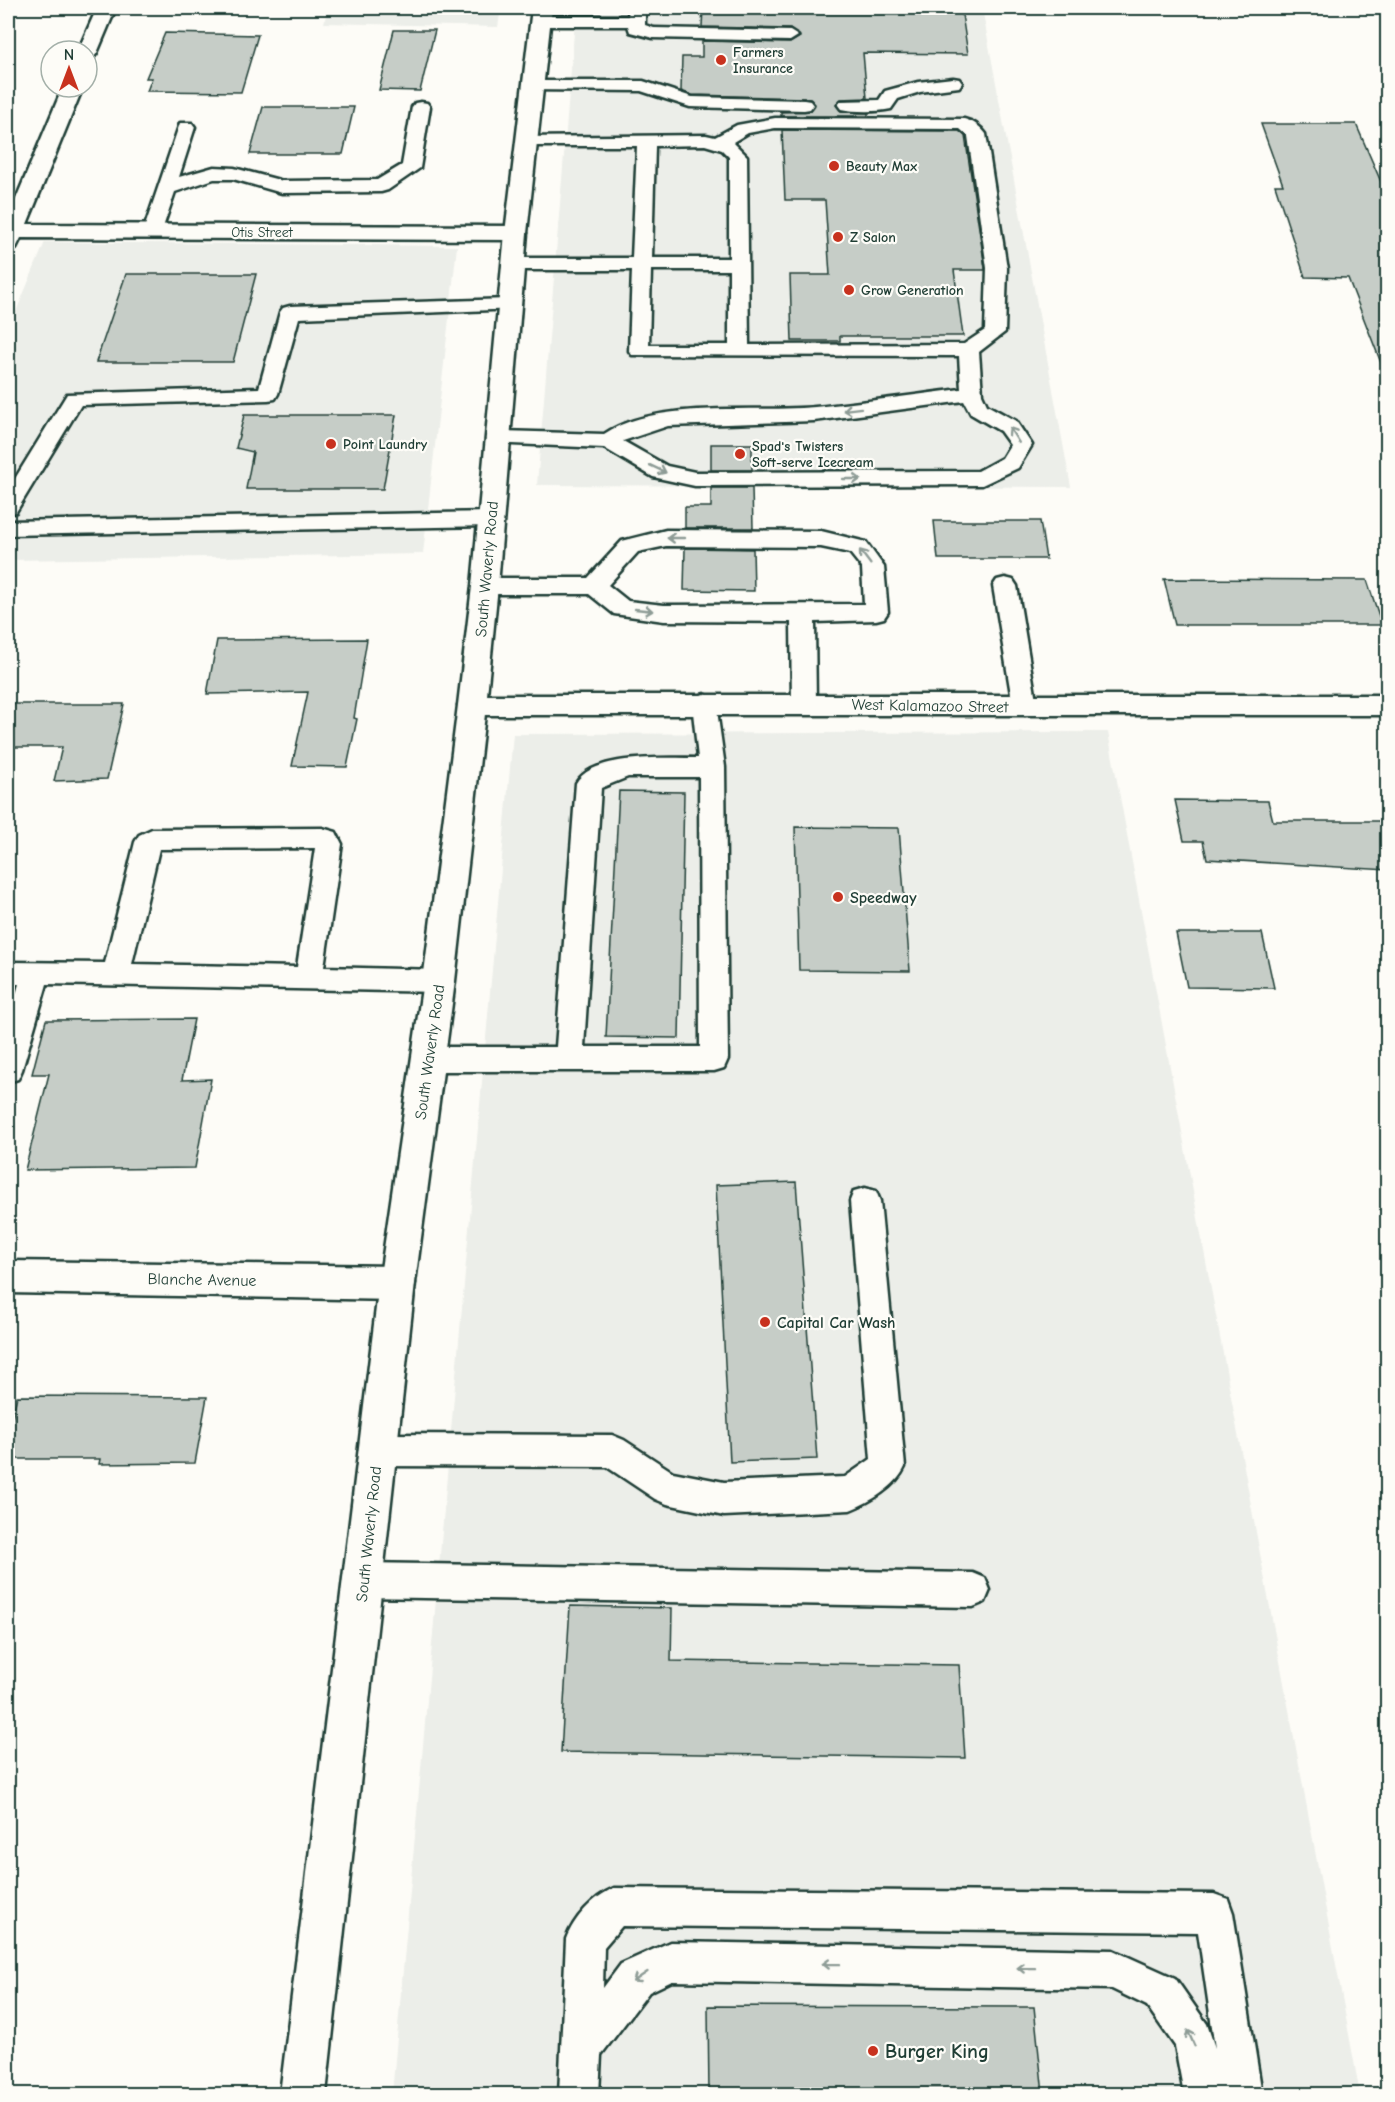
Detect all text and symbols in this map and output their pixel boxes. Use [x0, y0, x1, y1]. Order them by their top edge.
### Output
north arrow [39, 39, 99, 99]
place label: Farmers Insurance [733, 44, 793, 77]
text: N [64, 46, 74, 64]
marker: Farmers Insurance [714, 53, 728, 67]
place label: Beauty Max [846, 158, 917, 175]
marker: Beauty Max [827, 159, 841, 173]
street label: Otis Street [231, 224, 294, 241]
place label: Z Salon [850, 229, 896, 246]
marker: Z Salon [831, 230, 845, 244]
place label: Grow Generation [861, 282, 964, 299]
marker: Grow Generation [842, 283, 856, 297]
one-way arrow [842, 403, 862, 414]
one-way arrow [1008, 427, 1020, 444]
place label: Point Laundry [343, 436, 428, 453]
marker: Point Laundry [324, 437, 338, 451]
place label: Spad's Twisters Soft-serve Icecream [752, 438, 874, 471]
marker: Spad's Twisters Soft-serve Icecream [733, 447, 747, 461]
one-way arrow [649, 464, 667, 476]
one-way arrow [841, 473, 861, 485]
street label: South Waverly Road [472, 500, 502, 638]
one-way arrow [666, 532, 686, 544]
one-way arrow [859, 549, 871, 565]
one-way arrow [634, 605, 654, 616]
street label: West Kalamazoo Street [851, 696, 1009, 716]
place label: Speedway [850, 889, 917, 907]
marker: Speedway [831, 890, 845, 904]
street label: South Waverly Road [412, 983, 448, 1121]
street label: Blanche Avenue [147, 1270, 257, 1290]
place label: Capital Car Wash [777, 1314, 895, 1332]
marker: Capital Car Wash [758, 1315, 772, 1329]
street label: South Waverly Road [353, 1465, 385, 1603]
one-way arrow [821, 1958, 841, 1970]
one-way arrow [1016, 1962, 1036, 1974]
one-way arrow [633, 1971, 649, 1983]
one-way arrow [1184, 2029, 1196, 2047]
place label: Burger King [885, 2040, 989, 2063]
marker: Burger King [866, 2044, 880, 2058]

